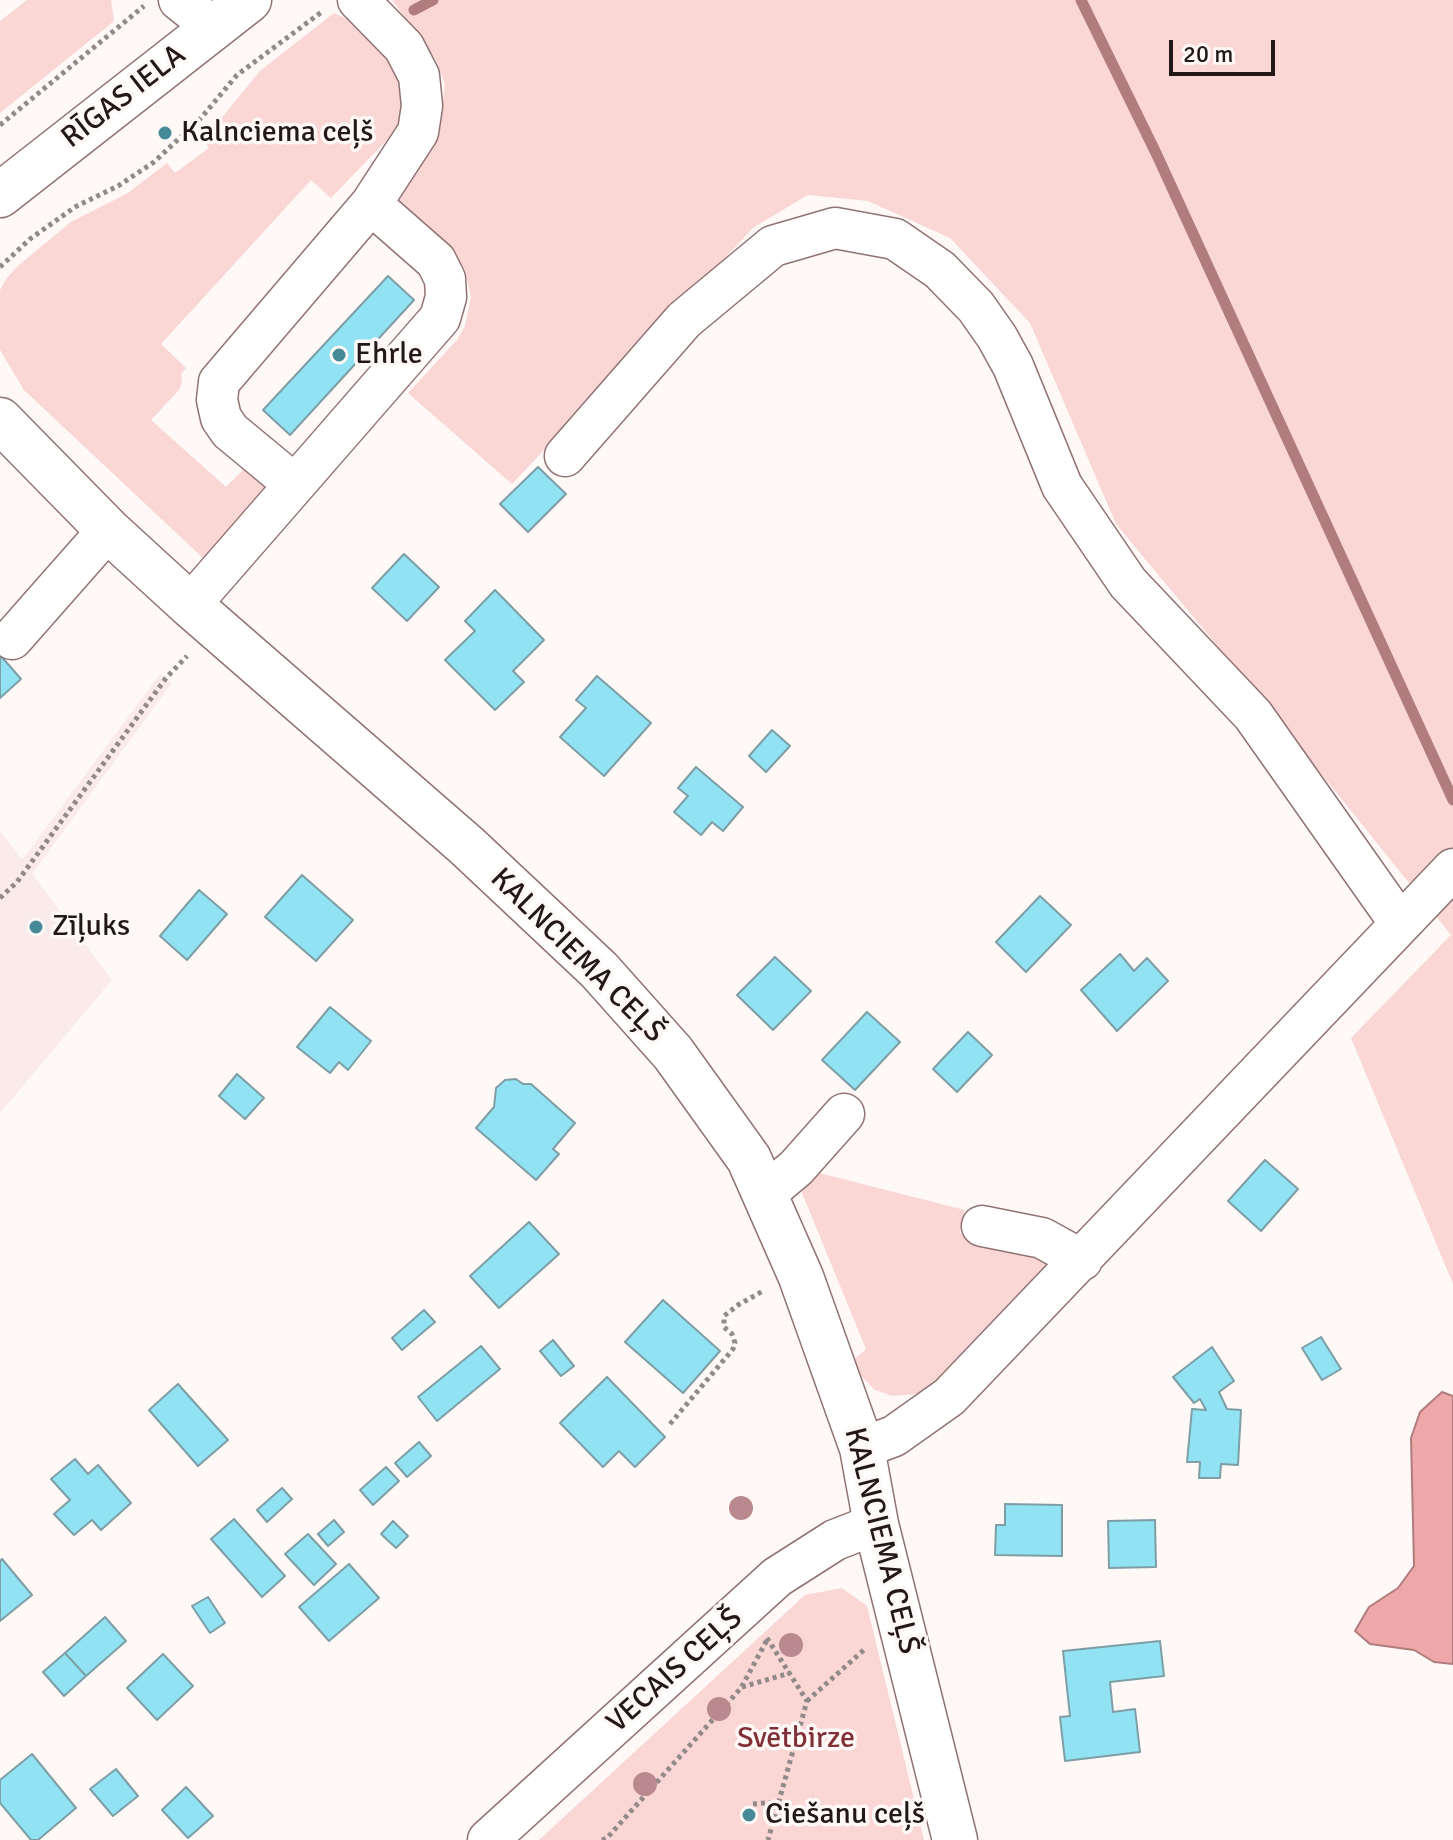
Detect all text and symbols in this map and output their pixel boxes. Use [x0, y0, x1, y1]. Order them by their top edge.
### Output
scale bar [1173, 24, 1279, 74]
street label: RĪGAS IELA [55, 38, 193, 156]
text: 20 m [1183, 39, 1233, 69]
place label: Kalnciema ceļš [181, 115, 373, 151]
marker: Kalnciema ceļš [156, 124, 174, 142]
place label: Ehrle [355, 337, 423, 373]
marker: Ehrle [330, 346, 348, 364]
street label: KALNCIEMA CEĻŠ [482, 861, 672, 1051]
place label: Zīļuks [52, 909, 130, 945]
marker: Zīļuks [27, 918, 45, 936]
street label: KALNCIEMA CEĻŠ [835, 1424, 927, 1658]
street label: VECAIS CEĻŠ [600, 1601, 750, 1741]
park label: Svētbirze [737, 1721, 855, 1757]
place label: Ciešanu ceļš [765, 1797, 925, 1833]
marker: Ciešanu ceļš [740, 1806, 758, 1824]

